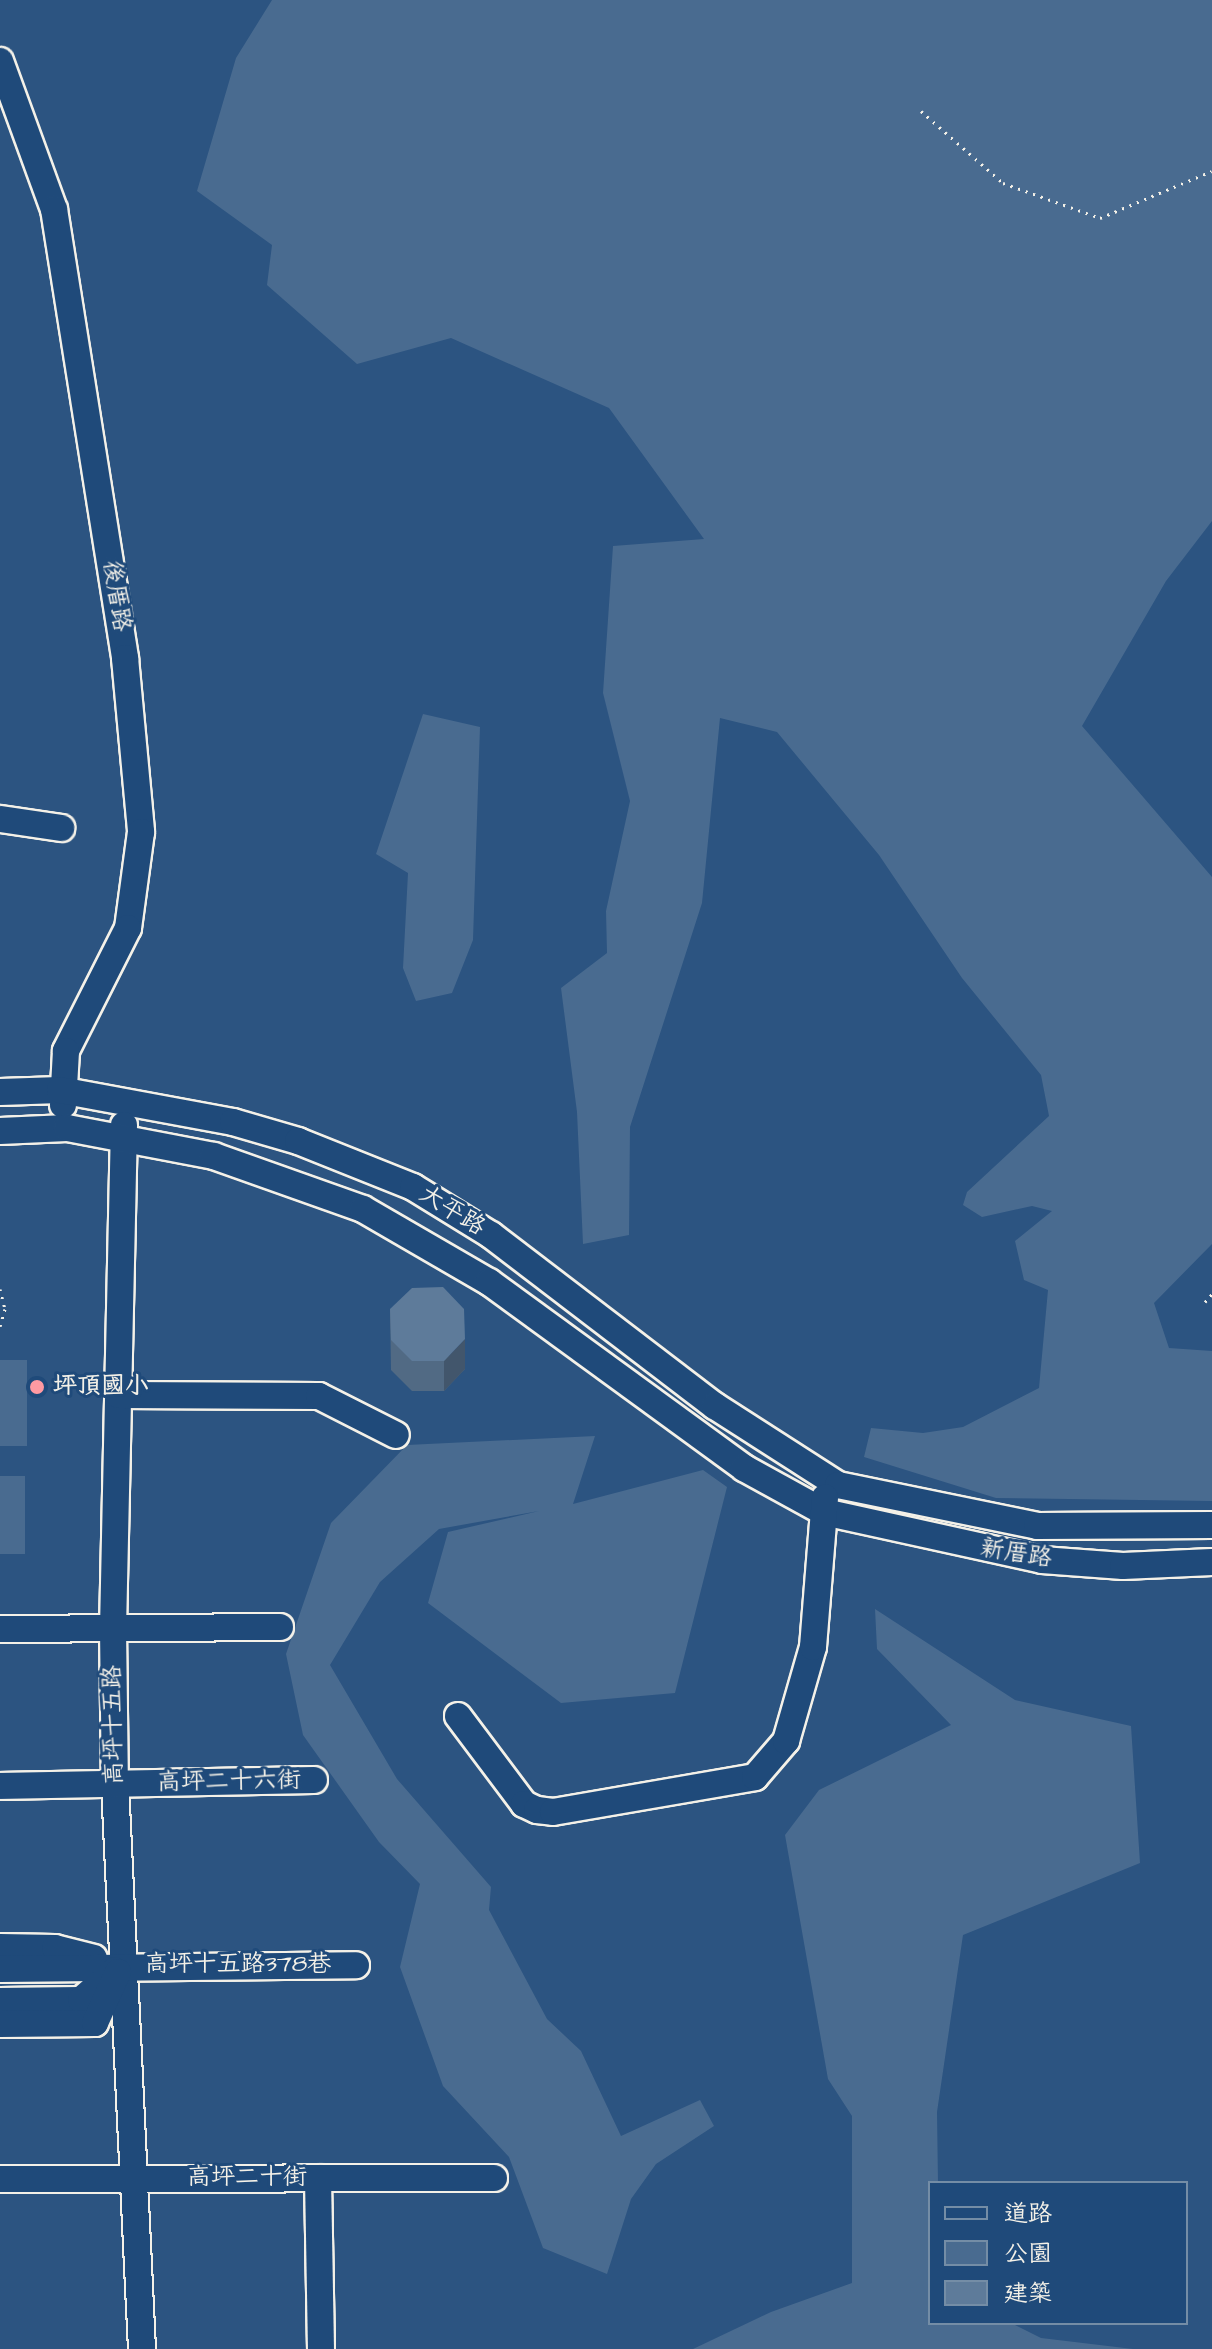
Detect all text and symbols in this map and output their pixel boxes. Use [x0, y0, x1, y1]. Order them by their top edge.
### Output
street label: 後厝路 [96, 558, 136, 634]
street label: 大平路 [414, 1180, 490, 1242]
place label: 坪頂國小 [53, 1373, 149, 1401]
marker: 坪頂國小 [28, 1378, 46, 1396]
street label: 新厝路 [978, 1534, 1054, 1574]
street label: 高坪十五路 [99, 1665, 129, 1785]
street label: 高坪二十六街 [157, 1766, 301, 1798]
street label: 高坪十五路378巷 [145, 1951, 331, 1979]
street label: 高坪二十街 [187, 2164, 307, 2192]
legend [928, 2181, 1188, 2325]
text: 道路 [1004, 2197, 1052, 2231]
text: 公園 [1004, 2237, 1052, 2271]
text: 建築 [1004, 2277, 1052, 2311]

